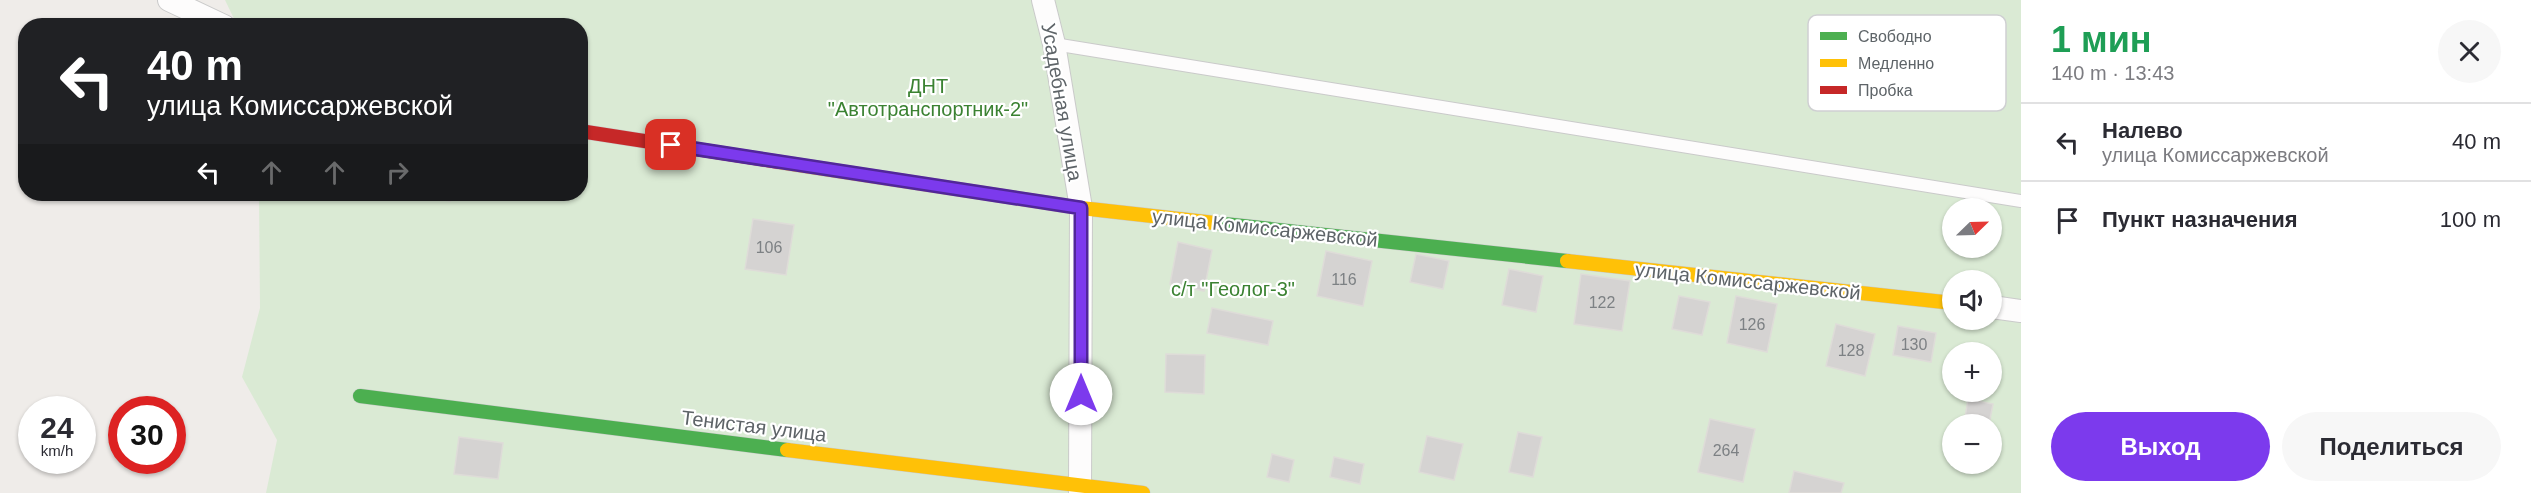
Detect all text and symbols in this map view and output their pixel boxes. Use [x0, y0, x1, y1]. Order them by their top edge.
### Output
legend [1808, 15, 2006, 111]
text: 1 мин [2051, 19, 2152, 60]
button: close [2438, 20, 2501, 83]
street label: Усадебная улица [1037, 21, 1087, 184]
text: Свободно [1858, 28, 1932, 45]
icon: left [48, 42, 126, 120]
text: 40 m [147, 42, 243, 89]
text: Медленно [1858, 55, 1934, 72]
text: 140 m · 13:43 [2051, 62, 2174, 84]
park label: ДНТ "Автотранспортник-2" [828, 75, 1028, 120]
text: Пробка [1858, 82, 1913, 99]
text: улица Комиссаржевской [147, 91, 453, 121]
text: Налево [2102, 118, 2183, 143]
pin [645, 119, 696, 170]
icon: left [2051, 126, 2084, 159]
icon: arrive [654, 128, 687, 161]
text: 40 m [2452, 129, 2501, 154]
text: улица Комиссаржевской [2102, 144, 2329, 166]
icon: left [192, 156, 225, 189]
icon: ahead [255, 156, 288, 189]
icon: ahead [318, 156, 351, 189]
icon: right [381, 156, 414, 189]
north arrow [1942, 198, 2002, 258]
map controls [1942, 198, 2002, 474]
icon: arrive [2051, 204, 2084, 237]
street label: улица Комиссаржевской [1151, 205, 1379, 251]
text: Пункт назначения [2102, 207, 2298, 232]
text: 100 m [2440, 207, 2501, 232]
house number: 106 [756, 239, 782, 256]
street label: улица Комиссаржевской [1634, 258, 1862, 304]
button: sound [1942, 270, 2002, 330]
house number: 116 [1331, 271, 1357, 288]
park label: с/т "Геолог-3" [1171, 278, 1295, 300]
house number: 122 [1589, 294, 1615, 311]
house number: 126 [1739, 316, 1765, 333]
house number: 130 [1901, 336, 1927, 353]
house number: 128 [1838, 342, 1864, 359]
button: + [1942, 342, 2002, 402]
position arrow [1049, 362, 1113, 426]
speed limit sign: 30 [108, 396, 186, 474]
street label: Тенистая улица [680, 406, 829, 446]
text: 24 [40, 411, 74, 444]
button: Выход [2051, 412, 2270, 481]
button: Поделиться [2282, 412, 2501, 481]
button: − [1942, 414, 2002, 474]
text: km/h [41, 442, 73, 459]
house number: 264 [1713, 442, 1739, 459]

